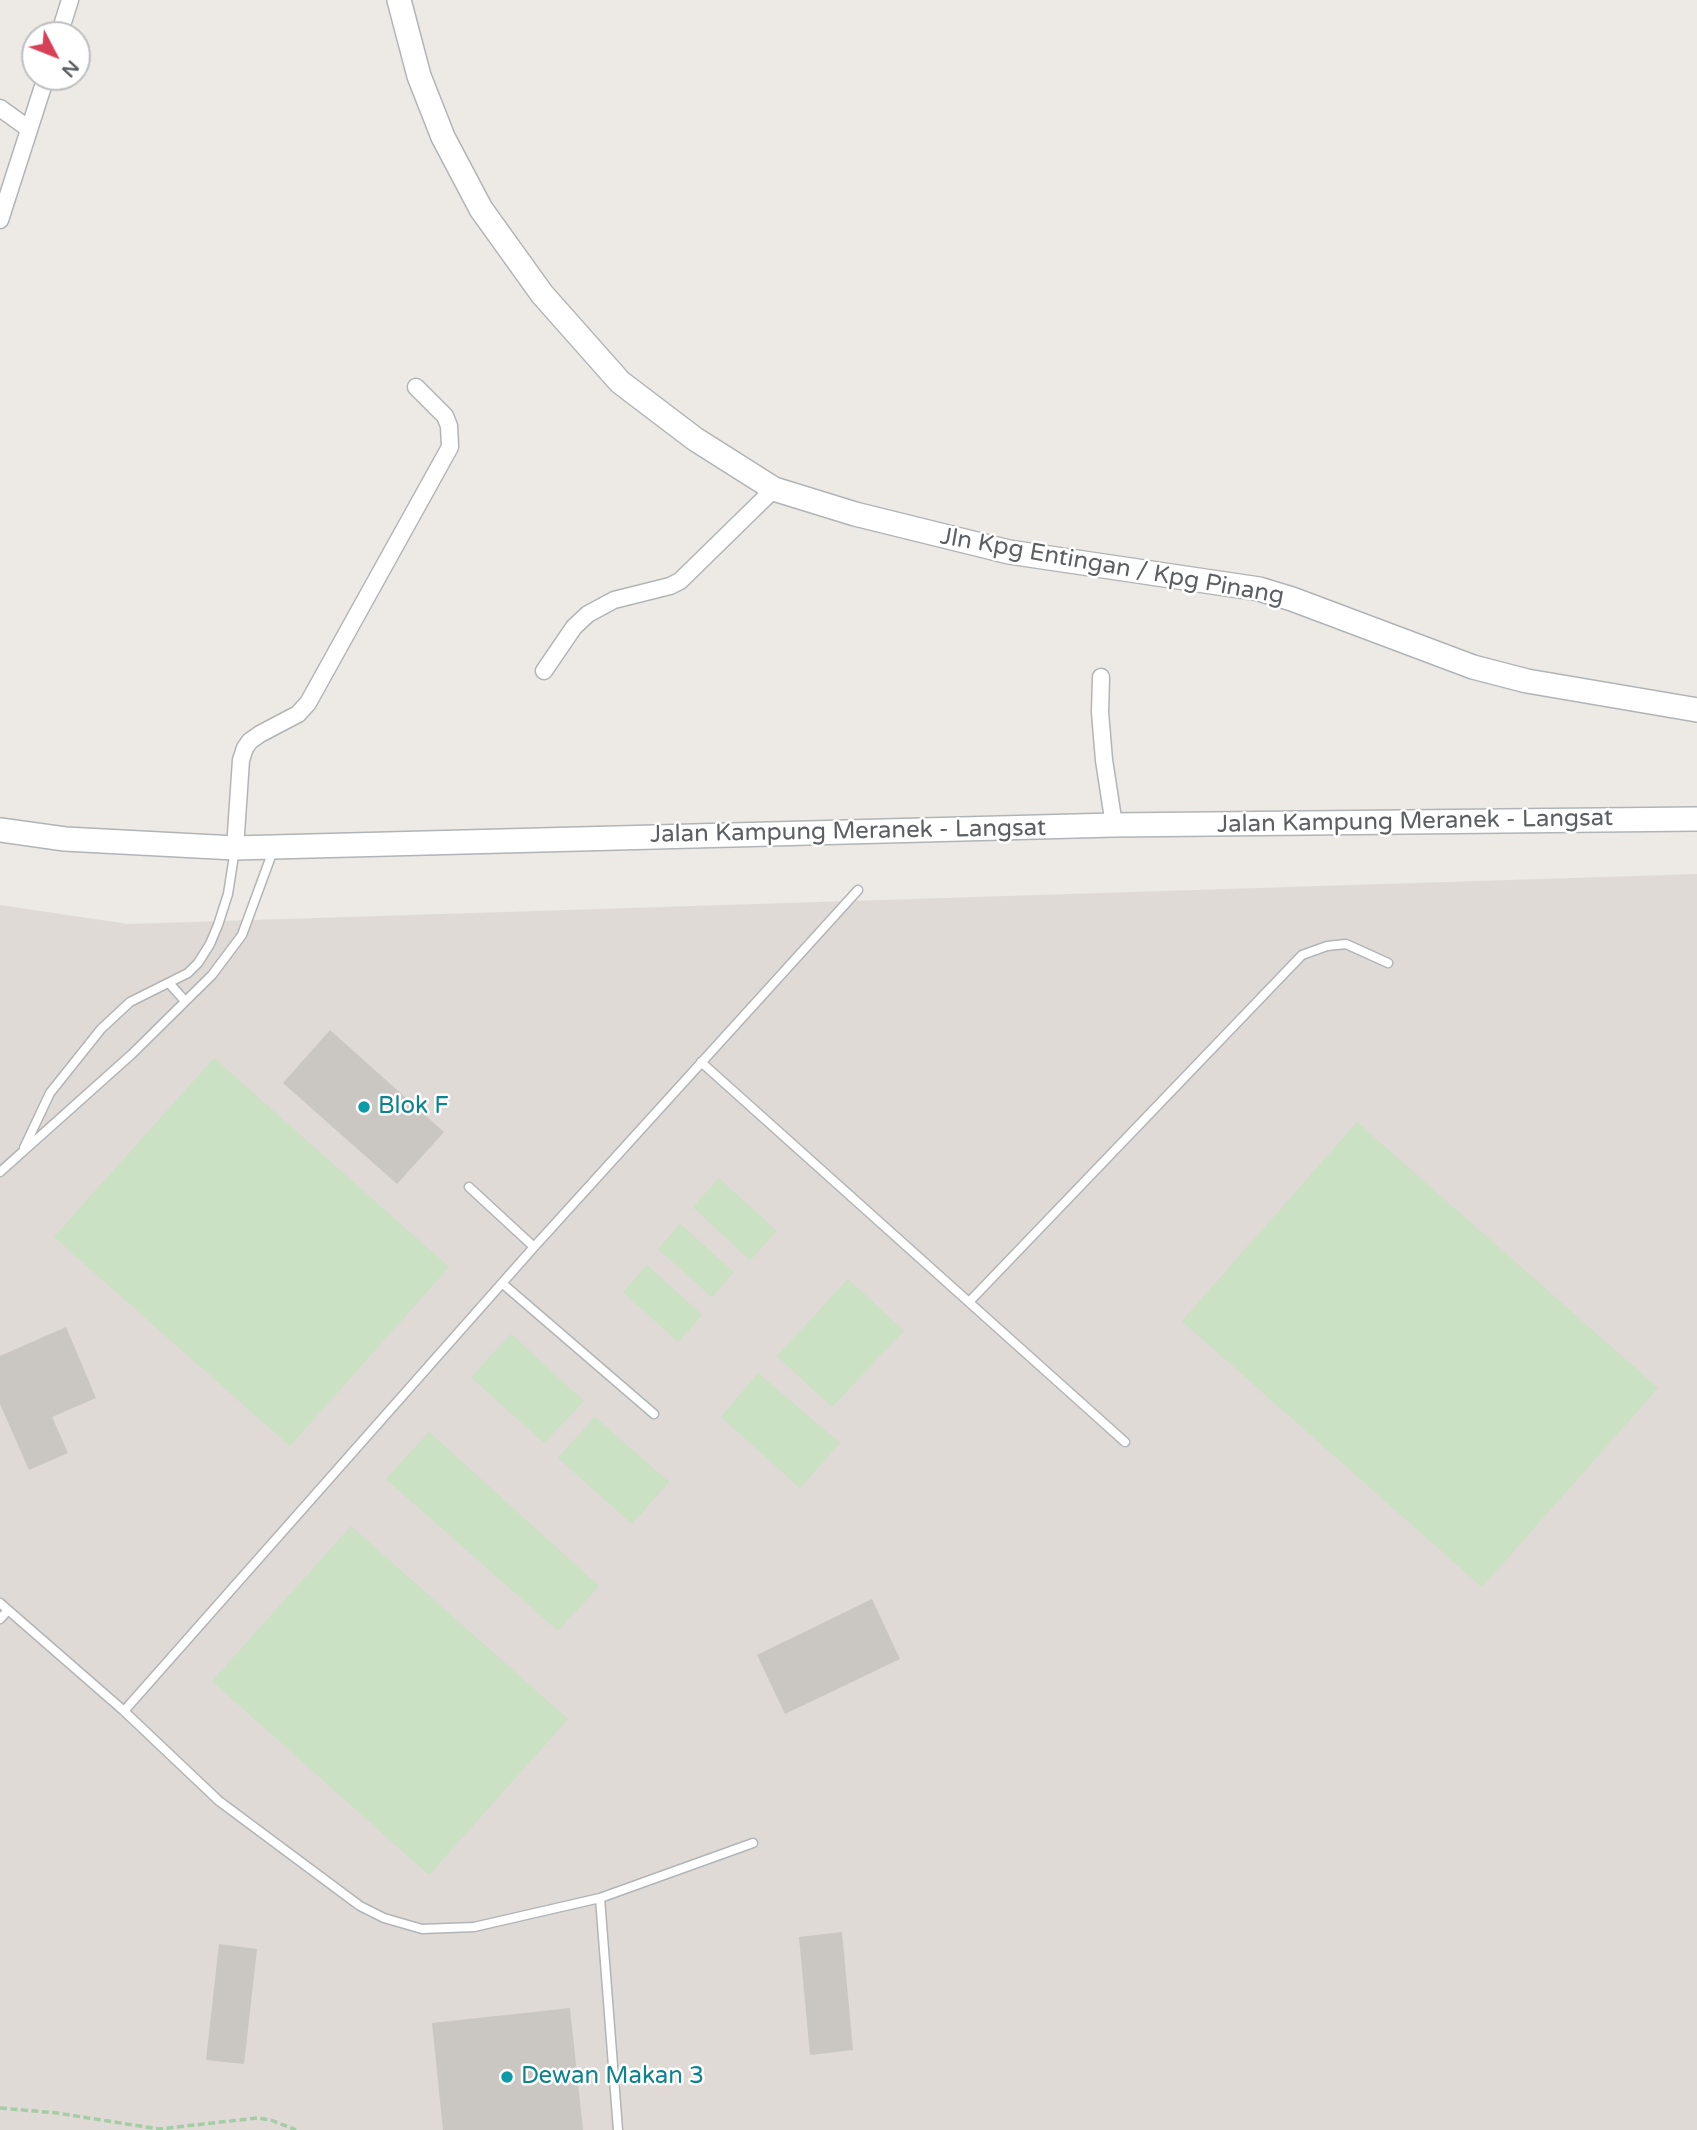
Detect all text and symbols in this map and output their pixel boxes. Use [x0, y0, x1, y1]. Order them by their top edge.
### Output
north arrow [21, 21, 91, 91]
text: N [57, 56, 83, 82]
street label: Jln Kpg Entingan / Kpg Pinang [938, 523, 1286, 611]
street label: Jalan Kampung Meranek - Langsat [1217, 804, 1613, 840]
street label: Jalan Kampung Meranek - Langsat [650, 814, 1046, 850]
place label: Blok F [378, 1093, 449, 1121]
marker: Blok F [356, 1099, 372, 1115]
place label: Dewan Makan 3 [521, 2063, 704, 2091]
marker: Dewan Makan 3 [499, 2069, 515, 2085]

